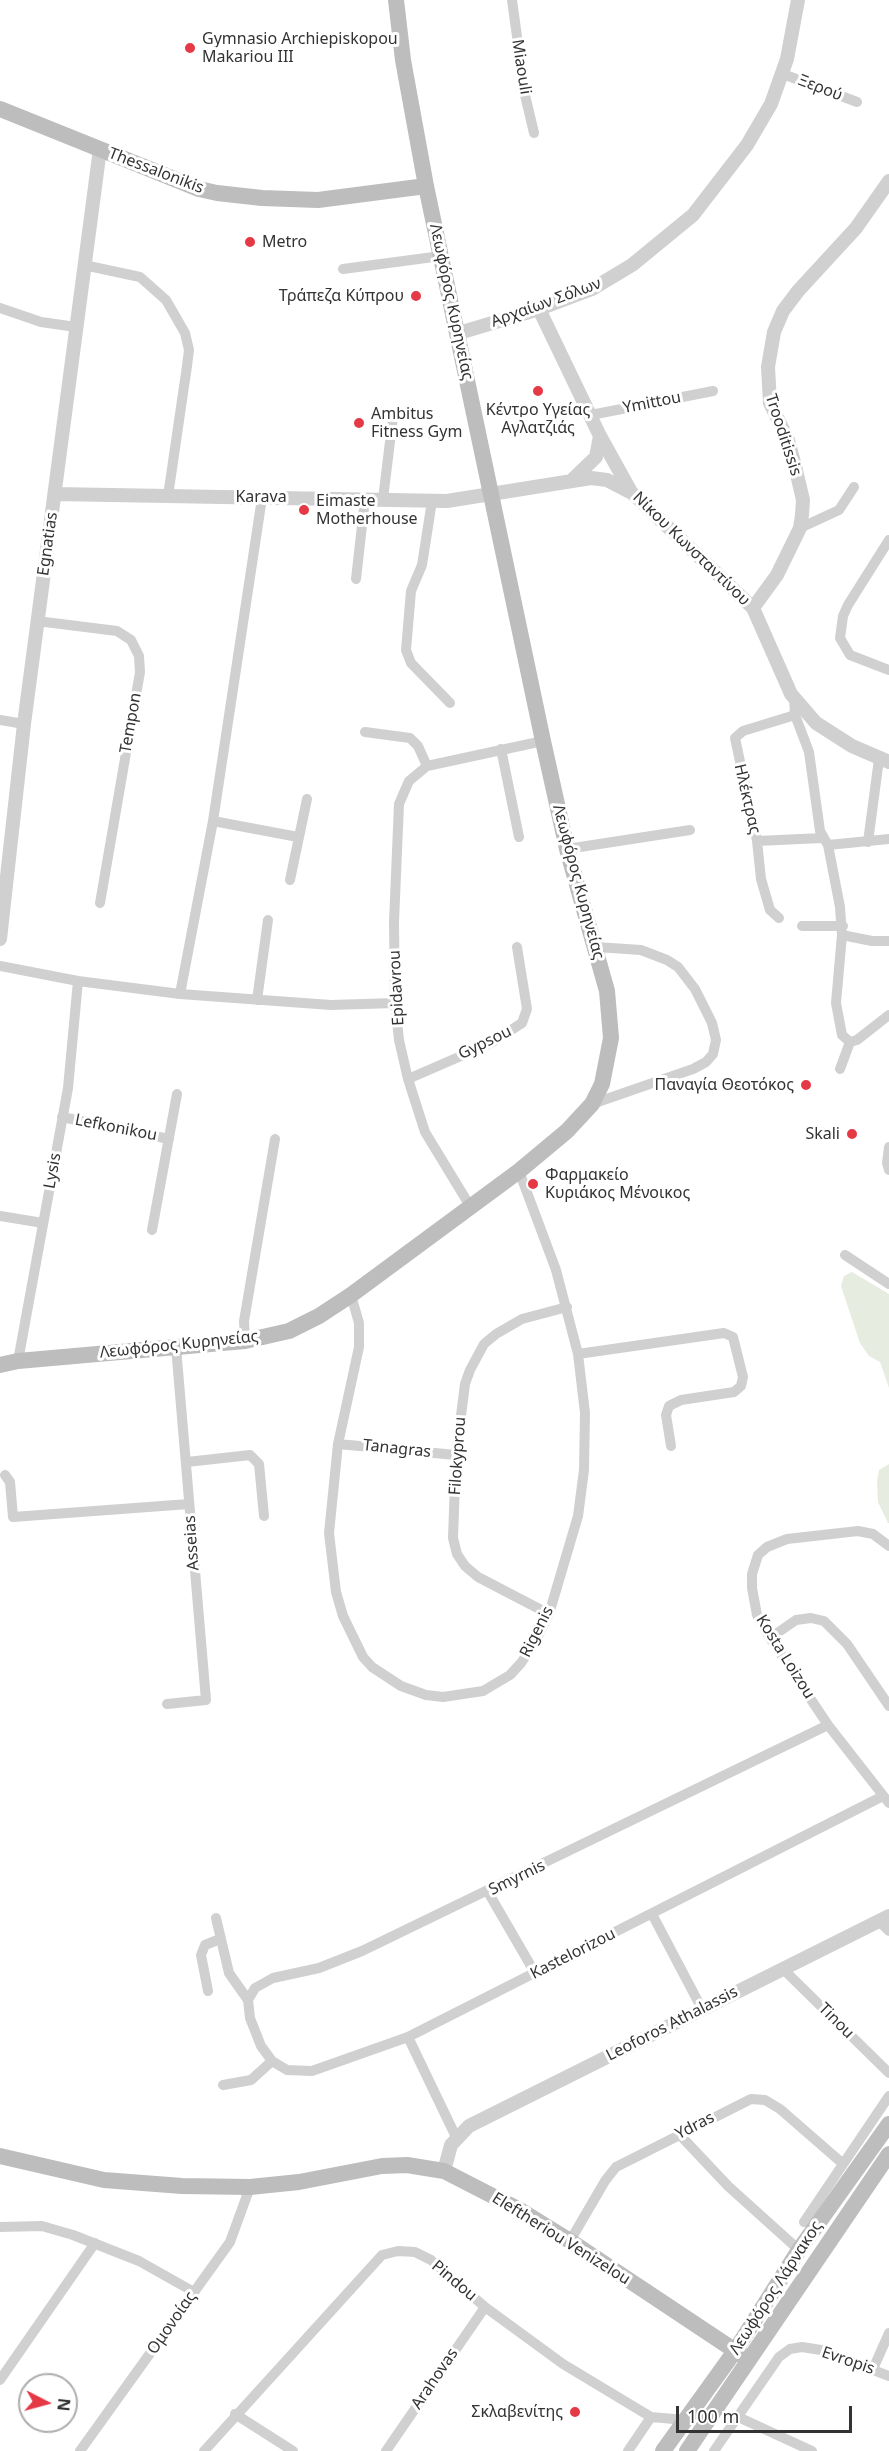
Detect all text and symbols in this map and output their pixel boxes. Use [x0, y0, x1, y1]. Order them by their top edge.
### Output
place label: Gymnasio Archiepiskopou Makariou III [202, 29, 398, 67]
street label: Miaouli [507, 38, 535, 96]
marker: Gymnasio Archiepiskopou Makariou III [183, 41, 197, 55]
street label: Ξερού [795, 71, 845, 105]
street label: Thessalonikis [106, 144, 206, 198]
street label: Λεωφόρος Κυρηνείας [425, 222, 477, 382]
place label: Metro [262, 232, 307, 252]
marker: Metro [243, 235, 257, 249]
street label: Αρχαίων Σόλων [488, 274, 604, 332]
place label: Τράπεζα Κύπρου [279, 286, 404, 306]
marker: Τράπεζα Κύπρου [409, 289, 423, 303]
marker: Κέντρο Υγείας Αγλατζιάς [531, 384, 545, 398]
street label: Ymittou [621, 388, 683, 418]
street label: Trooditissis [761, 392, 805, 478]
place label: Κέντρο Υγείας Αγλατζιάς [486, 400, 590, 438]
place label: Ambitus Fitness Gym [371, 404, 462, 442]
marker: Ambitus Fitness Gym [352, 416, 366, 430]
street label: Karava [235, 487, 287, 507]
street label: Νίκου Κωνσταντίνου [628, 488, 754, 610]
place label: Eimaste Motherhouse [316, 491, 418, 529]
marker: Eimaste Motherhouse [297, 503, 311, 517]
street label: Egnatias [34, 511, 62, 577]
street label: Tempon [116, 691, 146, 755]
street label: Ηλέκτρας [730, 762, 764, 836]
street label: Λεωφόρος Κυρηνείας [548, 802, 608, 962]
street label: Epidavrou [385, 950, 409, 1026]
street label: Gypsou [455, 1022, 515, 1064]
place label: Παναγία Θεοτόκος [654, 1075, 794, 1095]
marker: Παναγία Θεοτόκος [799, 1078, 813, 1092]
street label: Lefkonikou [73, 1111, 159, 1145]
place label: Skali [805, 1124, 840, 1144]
marker: Skali [845, 1127, 859, 1141]
street label: Lysis [40, 1152, 66, 1190]
place label: Φαρμακείο Κυριάκος Μένοικος [545, 1165, 690, 1203]
marker: Φαρμακείο Κυριάκος Μένοικος [526, 1177, 540, 1191]
street label: Λεωφόρος Κυρηνείας [99, 1327, 259, 1363]
street label: Filokyprou [446, 1416, 470, 1496]
street label: Tanagras [362, 1436, 432, 1462]
street label: Asseias [180, 1515, 204, 1571]
street label: Rigenis [516, 1603, 558, 1661]
street label: Kosta Loizou [752, 1611, 818, 1703]
street label: Smyrnis [486, 1856, 548, 1900]
street label: Kastelorizou [527, 1924, 619, 1984]
street label: Leoforos Athalassis [603, 1982, 741, 2066]
street label: Tinou [814, 1999, 858, 2043]
street label: Ydras [672, 2108, 718, 2144]
street label: Eleftheriou Venizelou [488, 2189, 634, 2289]
street label: Λεωφόρος Λάρνακος [726, 2218, 826, 2358]
street label: Pindou [427, 2257, 481, 2305]
street label: Ομονοίας [143, 2288, 201, 2358]
street label: Evropis [819, 2343, 877, 2379]
street label: Arahovas [408, 2345, 462, 2413]
north arrow [18, 2373, 78, 2433]
scale bar [679, 2394, 854, 2432]
text: N [52, 2397, 76, 2412]
place label: Σκλαβενίτης [471, 2402, 563, 2422]
text: 100 m [687, 2404, 739, 2428]
marker: Σκλαβενίτης [568, 2405, 582, 2419]

